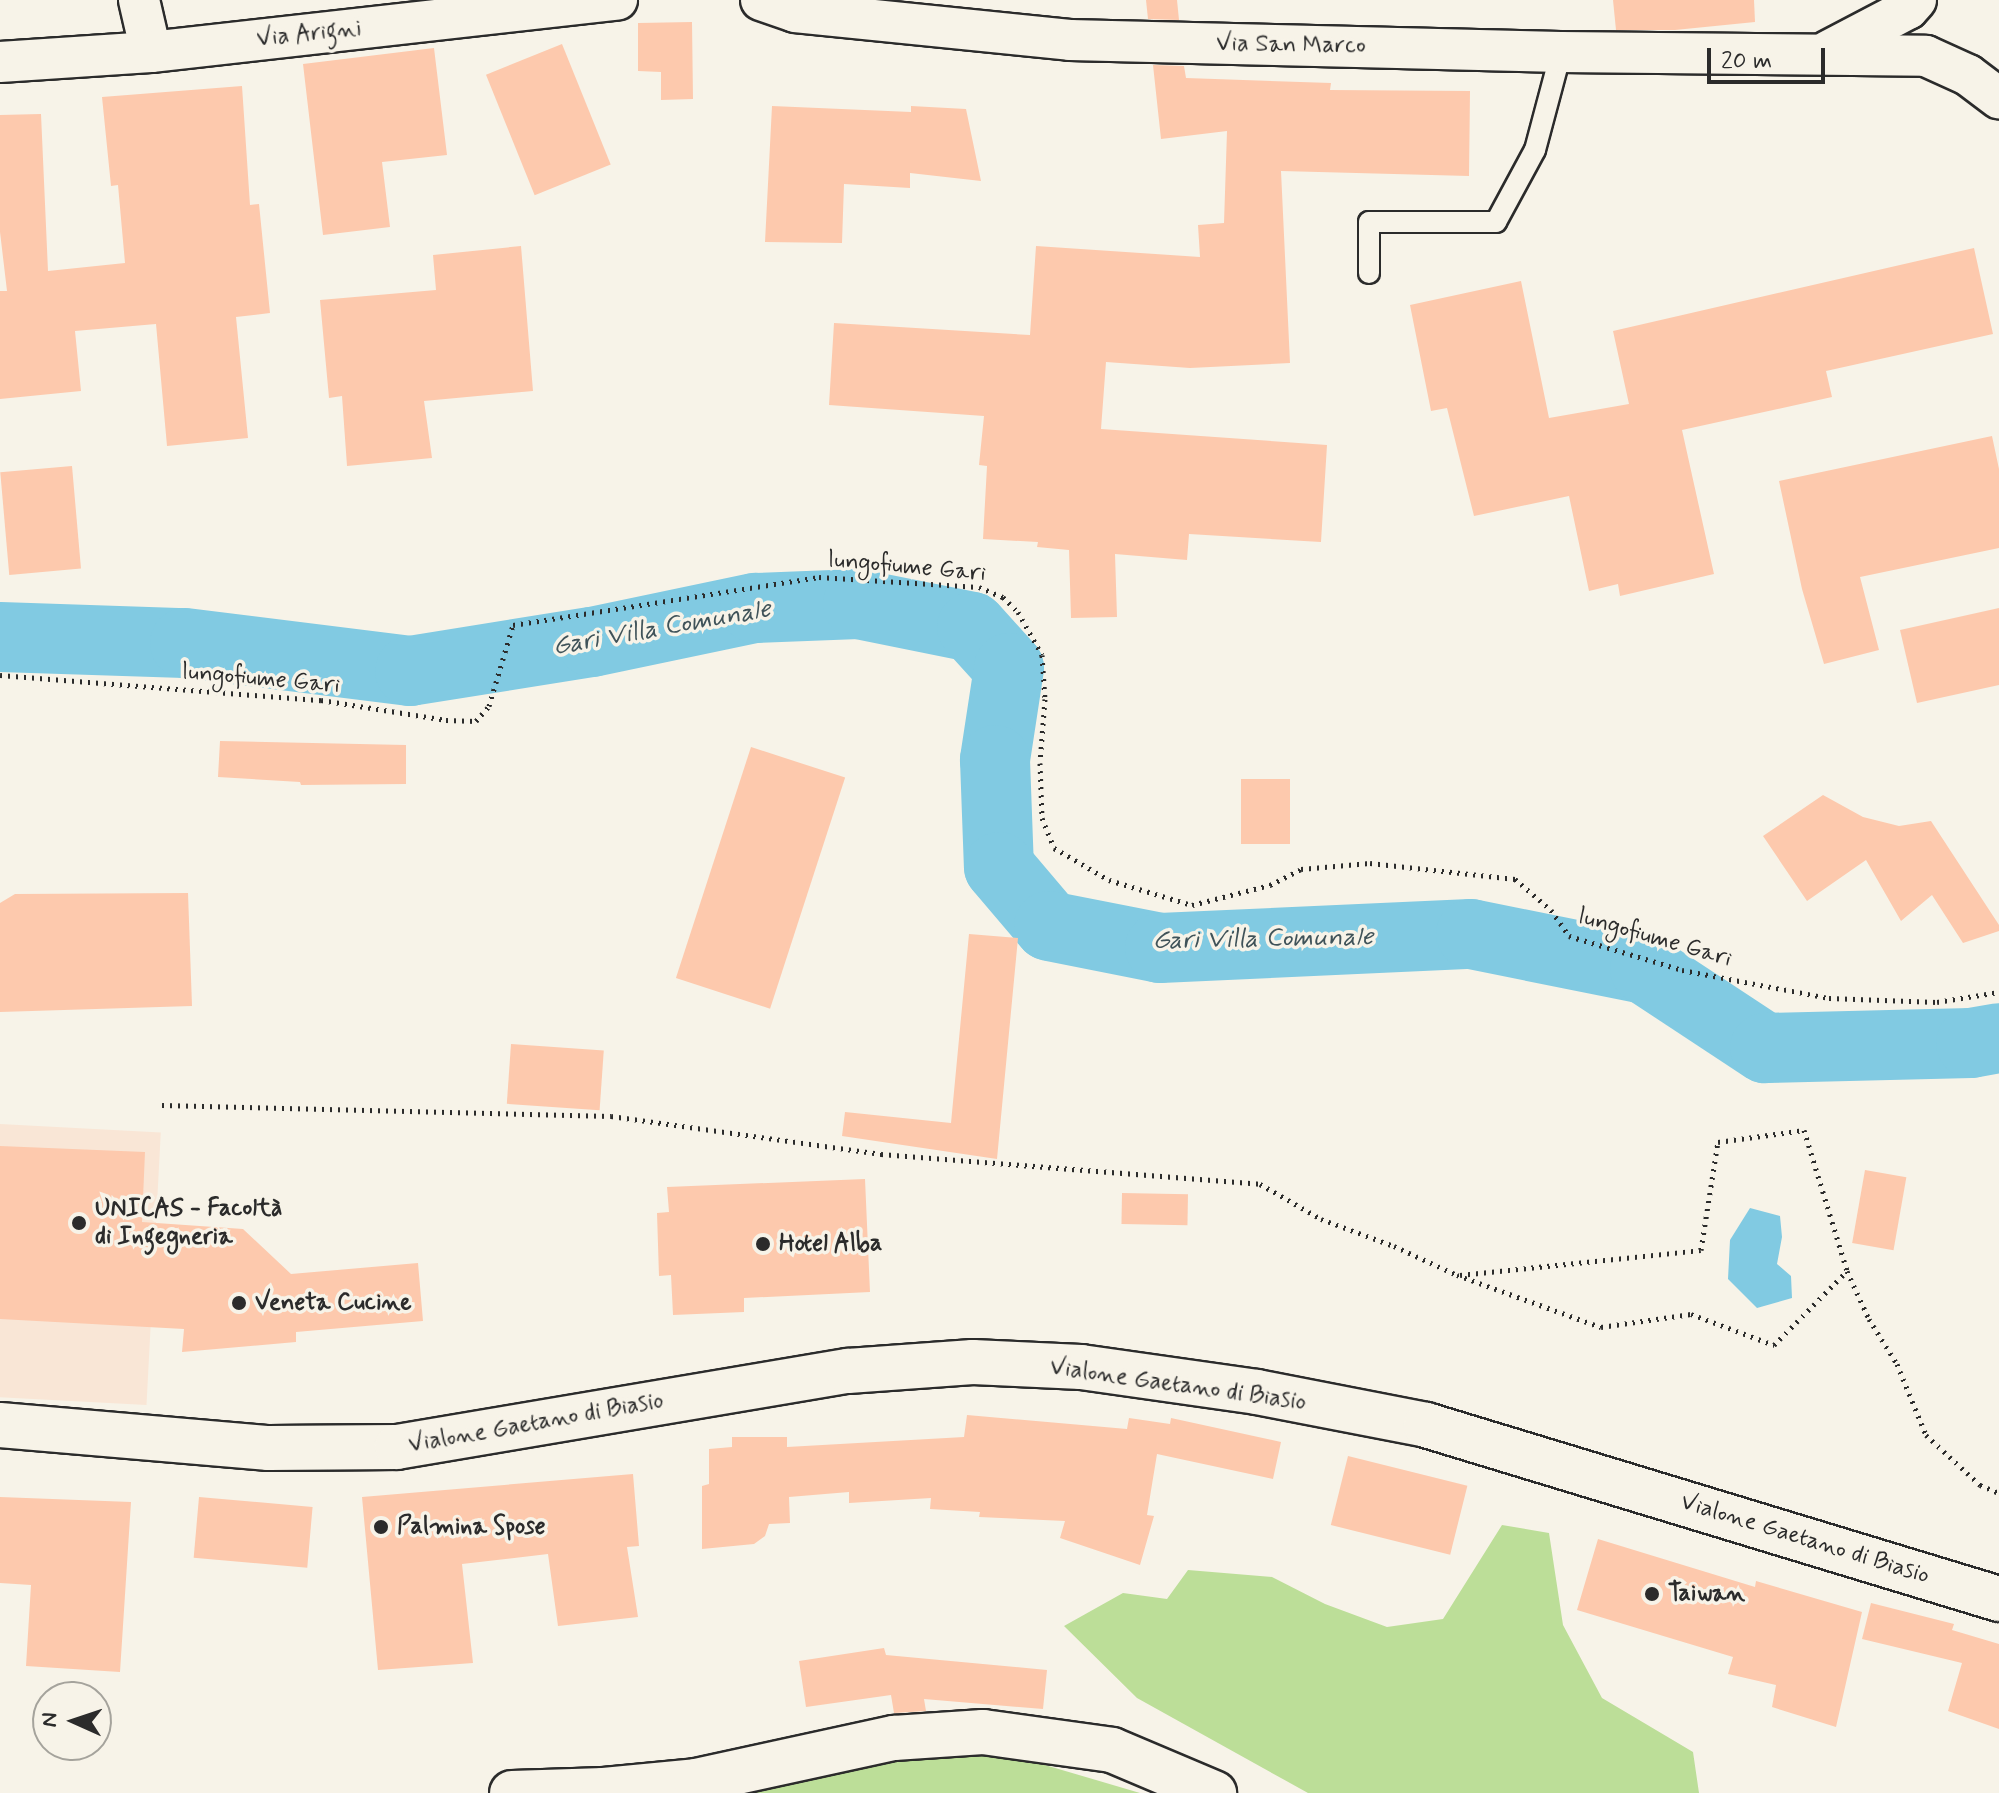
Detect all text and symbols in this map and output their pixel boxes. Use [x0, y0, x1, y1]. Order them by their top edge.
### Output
street label: Via Arigni [255, 14, 363, 54]
street label: Via San Marco [1217, 29, 1365, 61]
scale bar [1711, 32, 1829, 82]
text: 20 m [1721, 46, 1772, 77]
street label: lungofiume Gari [829, 546, 985, 588]
water label: Gari Villa Comunale [548, 594, 776, 664]
street label: lungofiume Gari [183, 658, 339, 700]
street label: lungofiume Gari [1577, 903, 1733, 973]
water label: Gari Villa Comunale [1150, 922, 1376, 958]
place label: UNICAS - Facoltà di Ingegneria [95, 1195, 282, 1251]
marker: UNICAS - Facoltà di Ingegneria [70, 1214, 88, 1232]
place label: Hotel Alba [779, 1230, 882, 1258]
marker: Hotel Alba [754, 1235, 772, 1253]
place label: Veneta Cucine [255, 1289, 412, 1317]
marker: Veneta Cucine [230, 1294, 248, 1312]
street label: Vialone Gaetano di Biasio [1046, 1352, 1310, 1418]
street label: Vialone Gaetano di Biasio [404, 1386, 668, 1460]
street label: Vialone Gaetano di Biasio [1675, 1487, 1935, 1591]
place label: Palmina Spose [397, 1513, 548, 1541]
marker: Palmina Spose [372, 1518, 390, 1536]
place label: Taiwan [1668, 1580, 1745, 1608]
marker: Taiwan [1643, 1585, 1661, 1603]
north arrow [32, 1681, 112, 1761]
text: N [36, 1712, 64, 1728]

